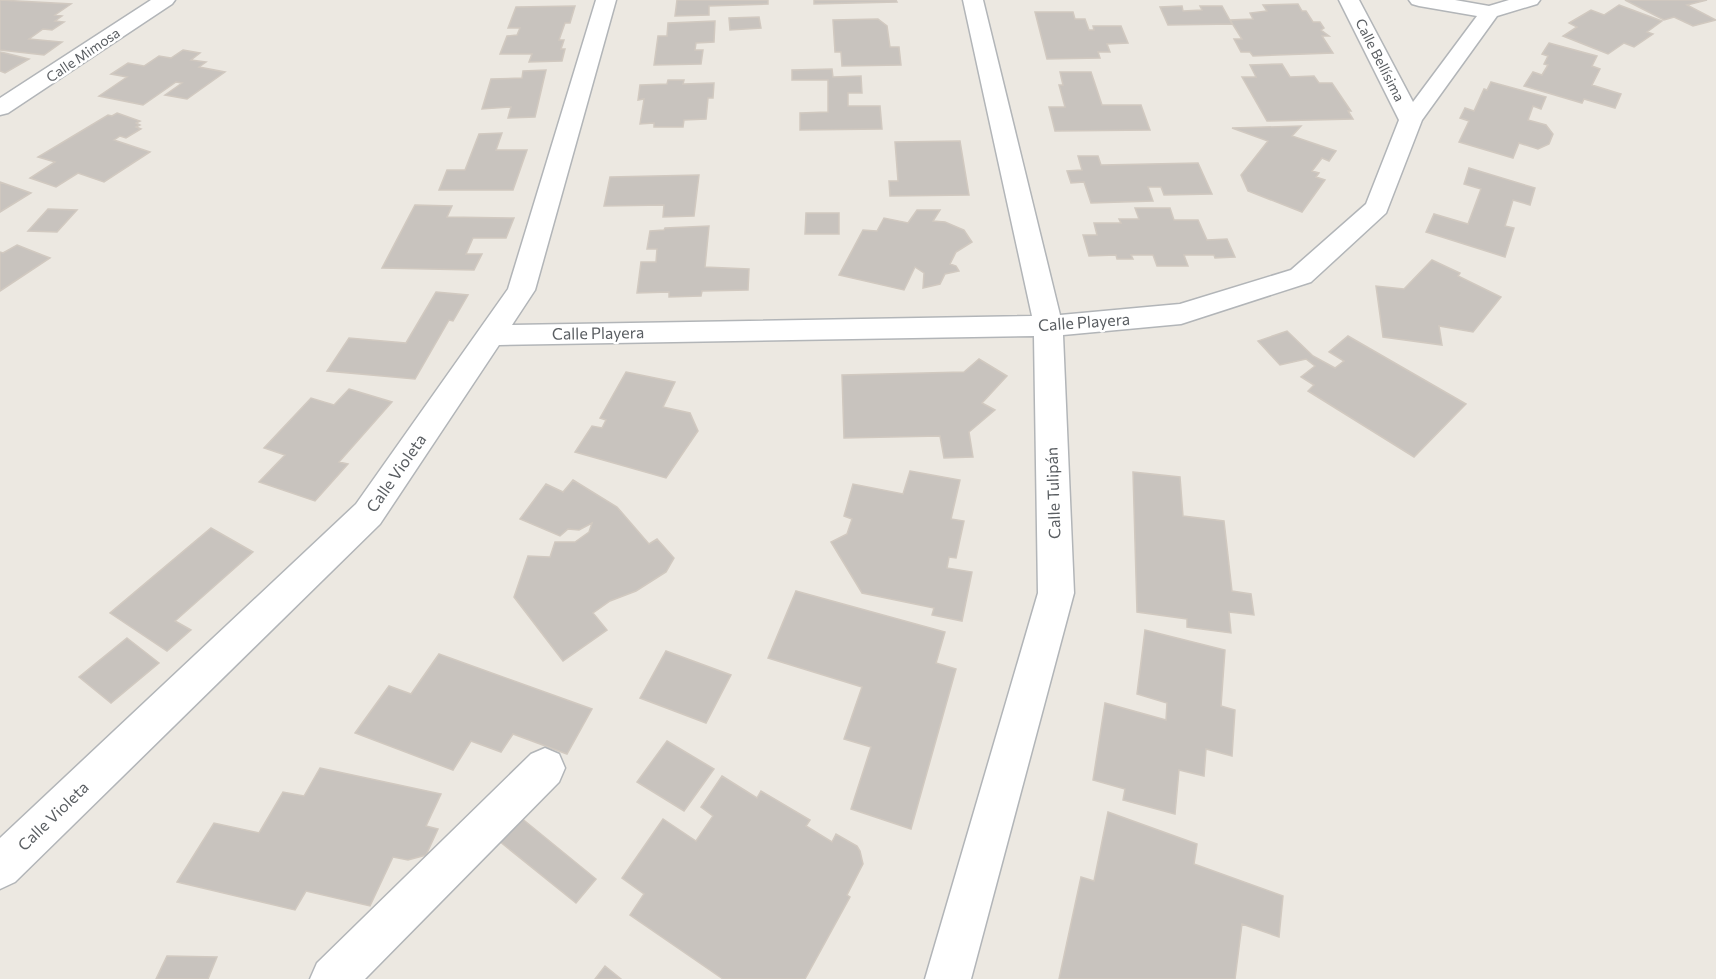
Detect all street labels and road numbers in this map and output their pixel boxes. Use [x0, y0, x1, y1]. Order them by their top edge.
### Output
street label: Calle Bellísima [1352, 15, 1409, 104]
street label: Calle Mimosa [43, 24, 123, 85]
street label: Calle Playera [1037, 309, 1131, 334]
street label: Calle Playera [552, 322, 644, 343]
street label: Calle Violeta [362, 430, 429, 515]
street label: Calle Tulipán [1041, 447, 1064, 539]
street label: Calle Violeta [13, 777, 92, 854]

